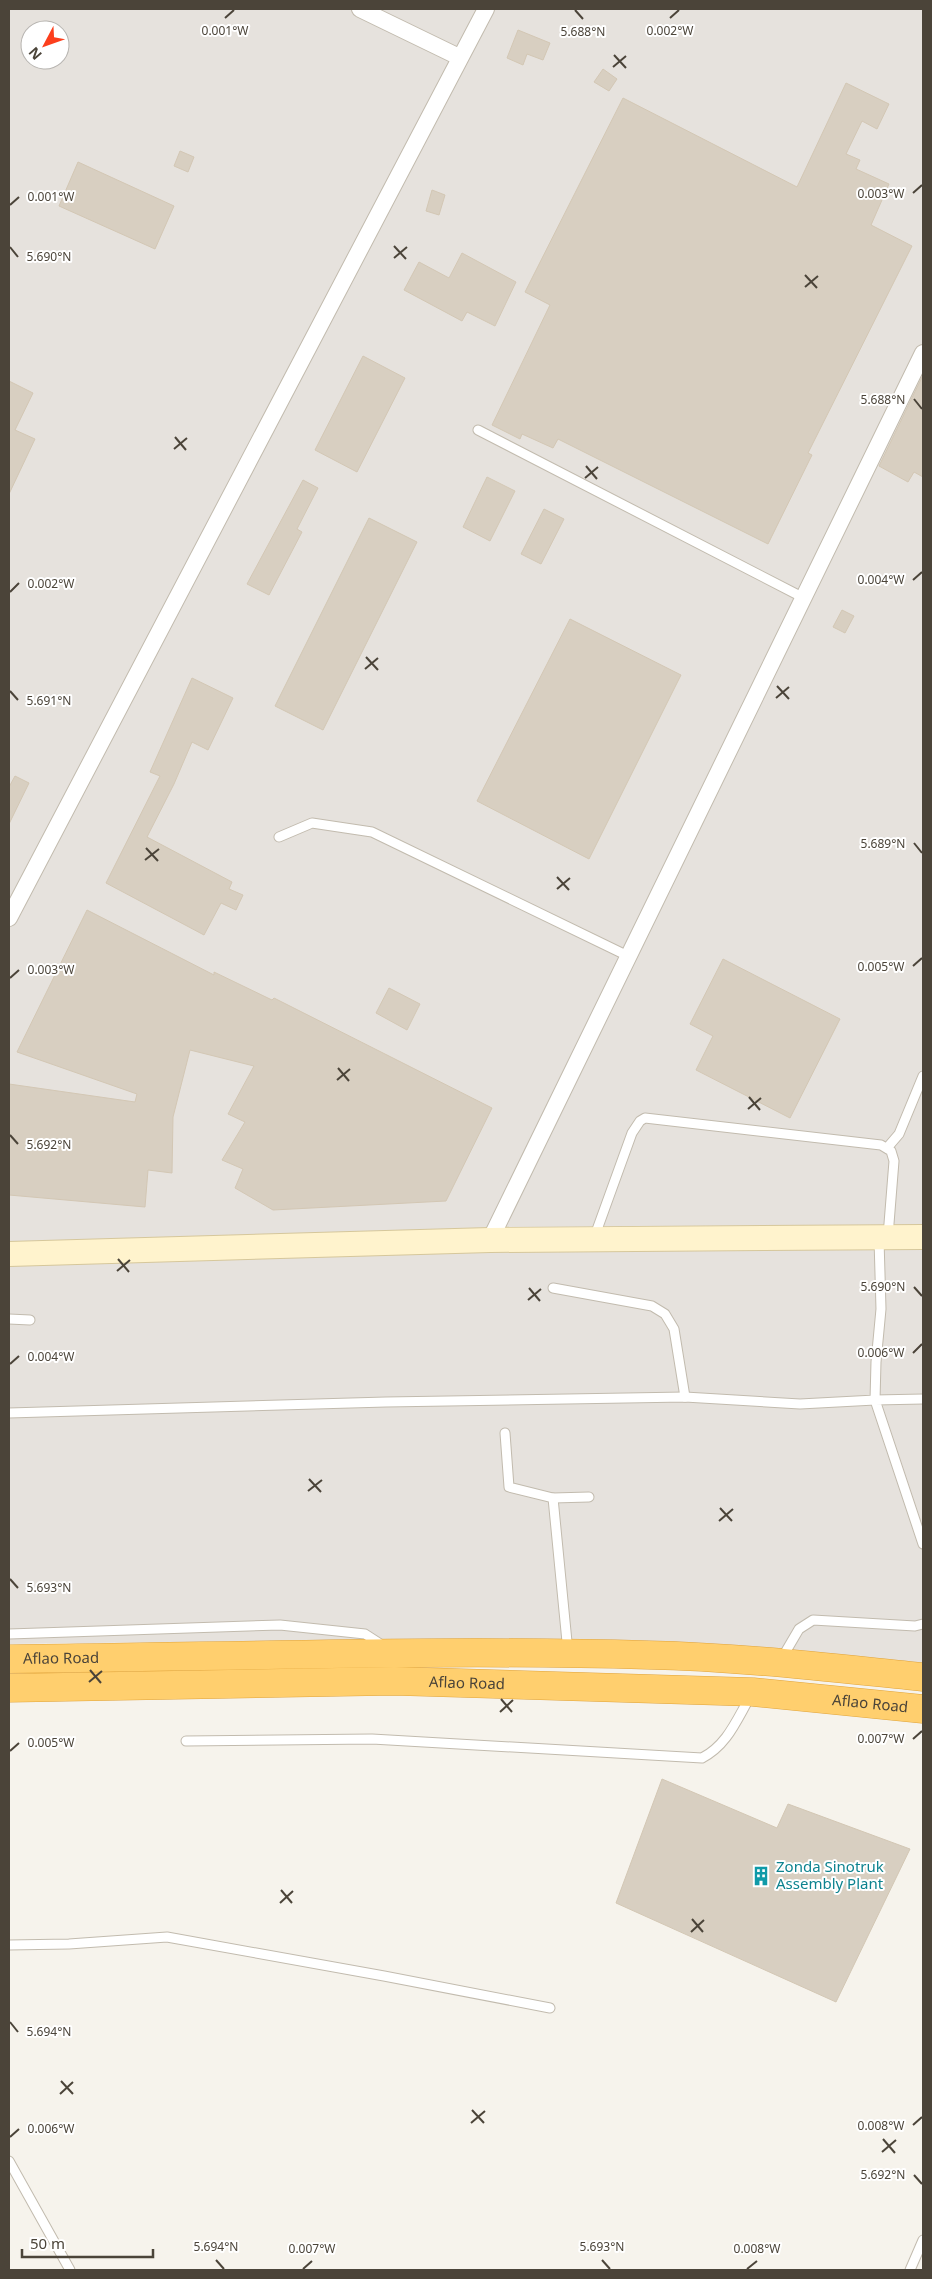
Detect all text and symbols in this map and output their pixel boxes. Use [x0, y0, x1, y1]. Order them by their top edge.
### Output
north arrow [20, 20, 70, 70]
text: 0.001°W [202, 22, 248, 39]
text: 0.002°W [647, 22, 693, 39]
text: 5.688°N [561, 23, 605, 40]
text: N [24, 43, 46, 64]
text: 0.003°W [858, 185, 904, 202]
text: 0.001°W [28, 188, 74, 205]
text: 5.690°N [27, 248, 71, 265]
text: 5.688°N [861, 391, 905, 408]
text: 0.004°W [858, 571, 904, 588]
text: 0.002°W [28, 575, 74, 592]
text: 5.691°N [27, 692, 71, 709]
text: 5.689°N [861, 835, 905, 852]
text: 0.005°W [858, 958, 904, 975]
text: 0.003°W [28, 961, 74, 978]
text: 5.692°N [27, 1136, 71, 1153]
text: 5.690°N [861, 1278, 905, 1295]
text: 0.006°W [858, 1344, 904, 1361]
text: 0.004°W [28, 1348, 74, 1365]
text: 5.693°N [27, 1579, 71, 1596]
street label: Aflao Road [23, 1647, 99, 1668]
street label: Aflao Road [429, 1671, 505, 1693]
street label: Aflao Road [831, 1689, 909, 1716]
text: 0.007°W [858, 1730, 904, 1747]
text: 0.005°W [28, 1734, 74, 1751]
place label: Zonda Sinotruk Assembly Plant [776, 1856, 884, 1893]
building icon: Zonda Sinotruk Assembly Plant [750, 1865, 772, 1887]
text: 5.694°N [27, 2023, 71, 2040]
text: 0.008°W [858, 2117, 904, 2134]
text: 0.006°W [28, 2120, 74, 2137]
text: 5.692°N [861, 2166, 905, 2183]
scale bar [22, 2226, 154, 2258]
text: 50 m [30, 2233, 65, 2253]
text: 5.694°N [194, 2238, 238, 2255]
text: 5.693°N [580, 2238, 624, 2255]
text: 0.007°W [289, 2240, 335, 2257]
text: 0.008°W [734, 2240, 780, 2257]

